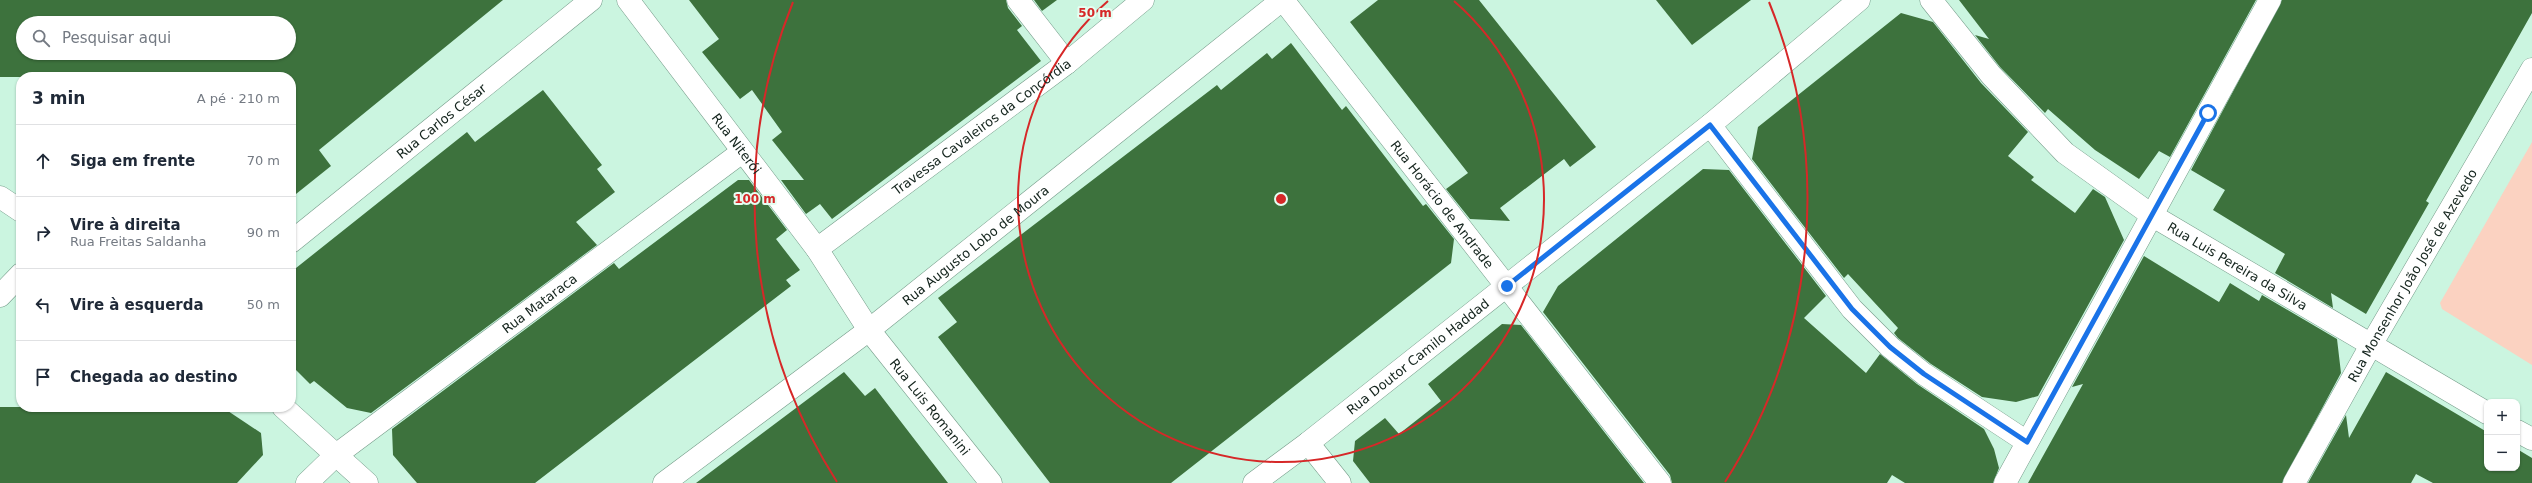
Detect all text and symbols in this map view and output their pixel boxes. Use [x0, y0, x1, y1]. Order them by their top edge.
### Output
text: 50 m [1078, 6, 1112, 20]
search box [16, 16, 296, 60]
icon: search [30, 27, 52, 49]
text: Pesquisar aqui [62, 29, 171, 47]
street label: Travessa Cavaleiros da Concórdia [889, 56, 1074, 199]
street label: Rua Carlos César [394, 80, 490, 162]
text: 3 min [32, 88, 85, 108]
text: A pé · 210 m [197, 91, 280, 106]
route start [2199, 104, 2217, 122]
street label: Rua Niterói [709, 110, 764, 177]
street label: Rua Horácio de Andrade [1387, 138, 1497, 271]
icon: ahead [32, 150, 54, 172]
text: Siga em frente [70, 152, 195, 170]
text: 70 m [247, 153, 280, 168]
street label: Rua Monsenhor João José de Azevedo [2345, 166, 2480, 385]
street label: Rua Augusto Lobo de Moura [900, 182, 1052, 308]
text: 100 m [734, 192, 776, 206]
centre of rings [1274, 192, 1288, 206]
text: Vire à direita [70, 216, 181, 234]
street label: Rua Luis Pereira da Silva [2165, 219, 2310, 313]
icon: right [32, 222, 54, 244]
text: 90 m [247, 225, 280, 240]
text: Rua Freitas Saldanha [70, 234, 206, 249]
street label: Rua Mataraca [499, 271, 580, 336]
route end [1498, 277, 1516, 295]
icon: left [32, 294, 54, 316]
text: Vire à esquerda [70, 296, 204, 314]
street label: Rua Doutor Camilo Haddad [1344, 296, 1492, 418]
text: 50 m [247, 297, 280, 312]
street label: Rua Luis Romanini [887, 356, 973, 458]
icon: arrive [32, 366, 54, 388]
text: Chegada ao destino [70, 368, 238, 386]
map controls [2484, 399, 2520, 471]
button: + [2484, 399, 2520, 435]
button: − [2484, 435, 2520, 471]

